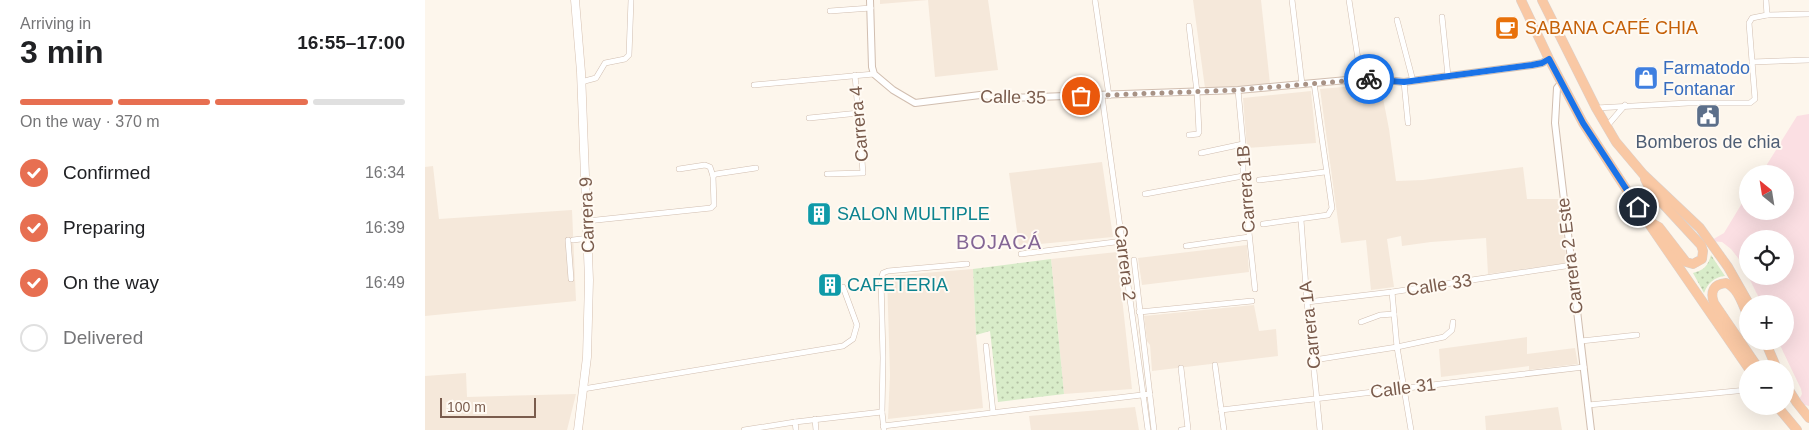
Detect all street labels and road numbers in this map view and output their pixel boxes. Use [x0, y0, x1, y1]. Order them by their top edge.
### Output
street label: Carrera 4 [846, 85, 872, 163]
street label: Calle 35 [980, 86, 1046, 108]
street label: Carrera 1B [1233, 144, 1259, 234]
street label: Carrera 9 [576, 177, 598, 253]
street label: Carrera 2 Este [1553, 197, 1587, 315]
street label: Carrera 2 [1110, 224, 1140, 302]
street label: Calle 33 [1405, 270, 1473, 300]
street label: Carrera 1A [1295, 280, 1325, 370]
street label: Calle 31 [1369, 374, 1437, 402]

